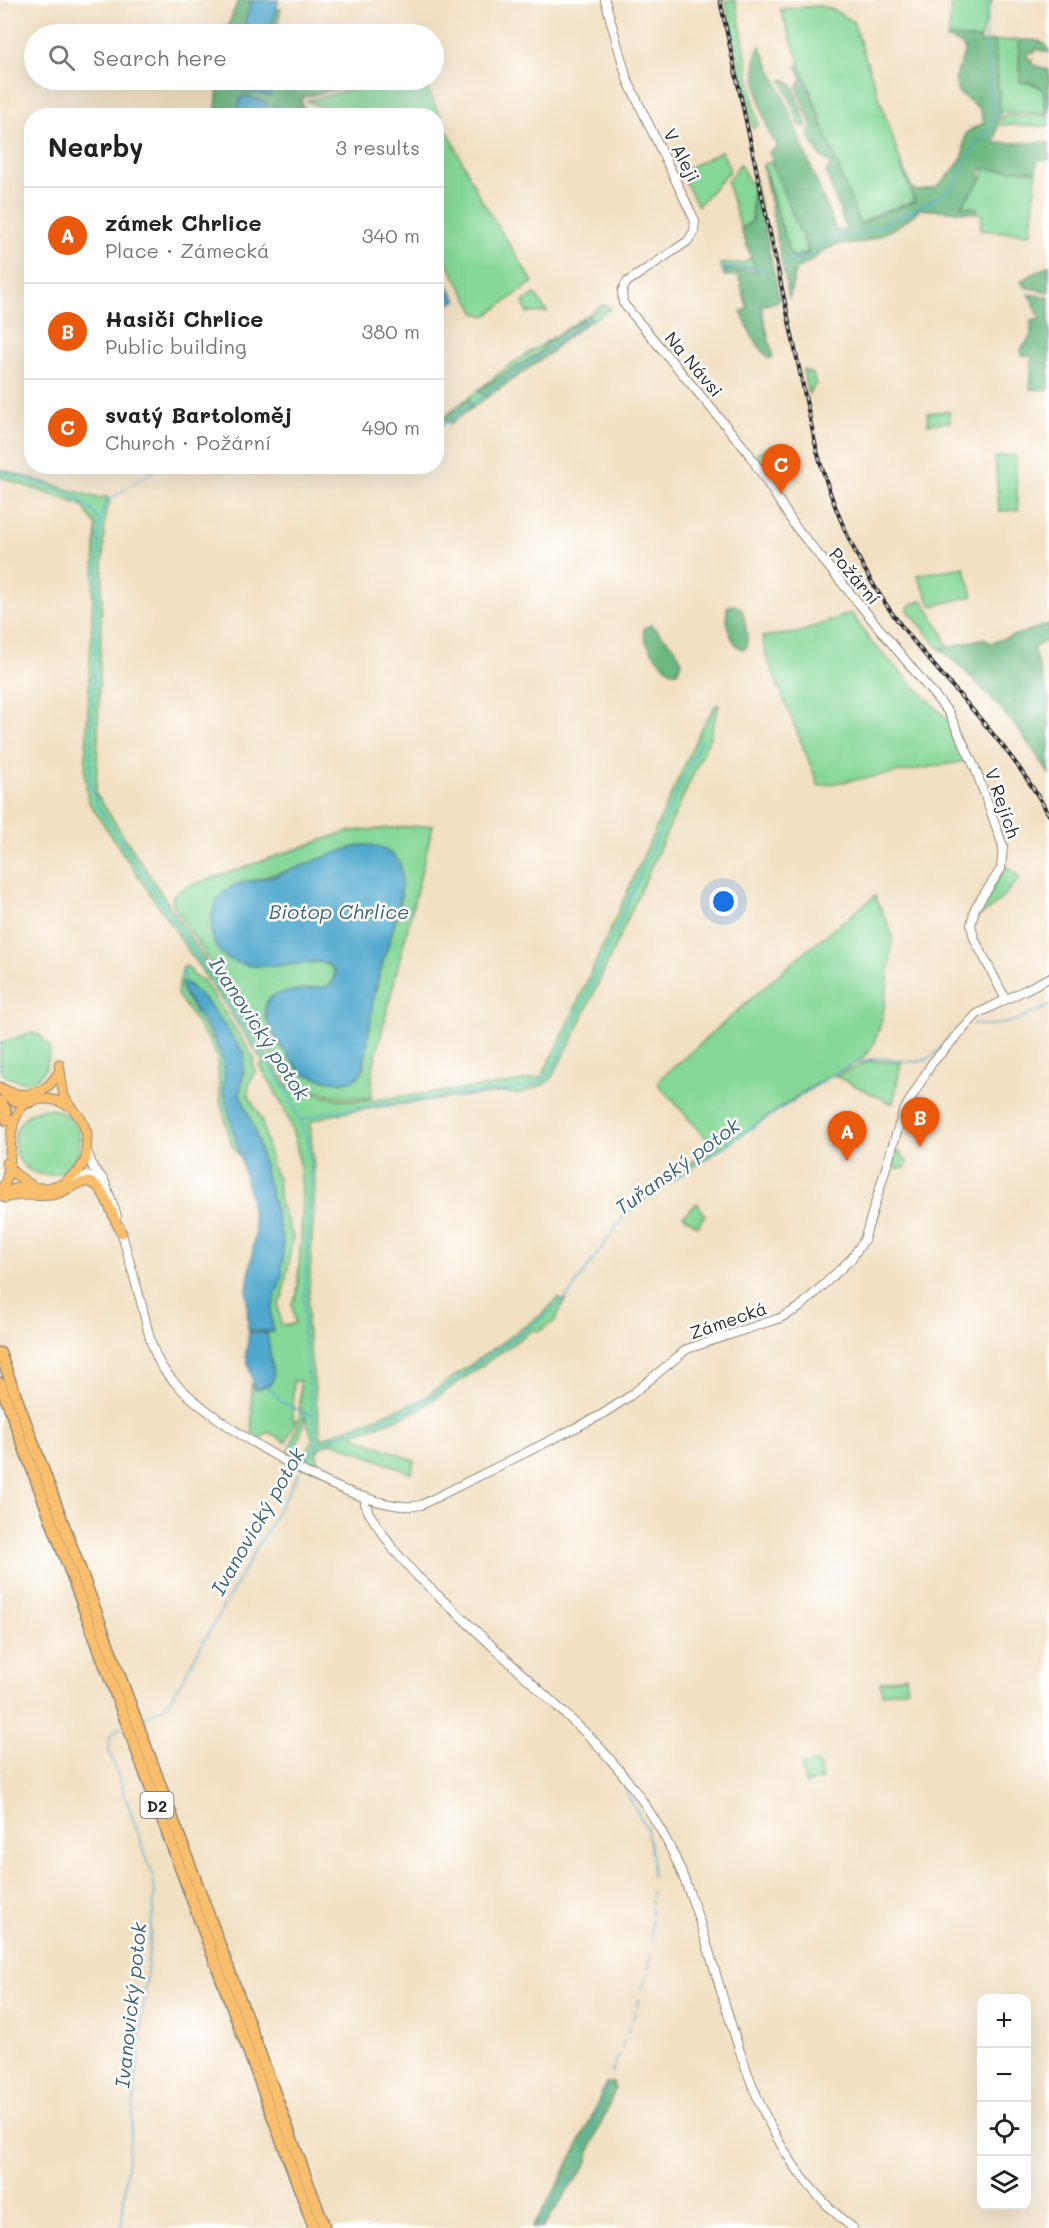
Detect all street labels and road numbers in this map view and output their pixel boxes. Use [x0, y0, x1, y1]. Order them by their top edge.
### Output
street label: V Aleji [658, 124, 706, 186]
street label: Na Návsi [660, 326, 728, 402]
street label: Požární [824, 542, 886, 610]
street label: V Rejích [980, 765, 1026, 841]
street label: Zámecká [686, 1296, 770, 1344]
road number: D2 [140, 1792, 174, 1818]

